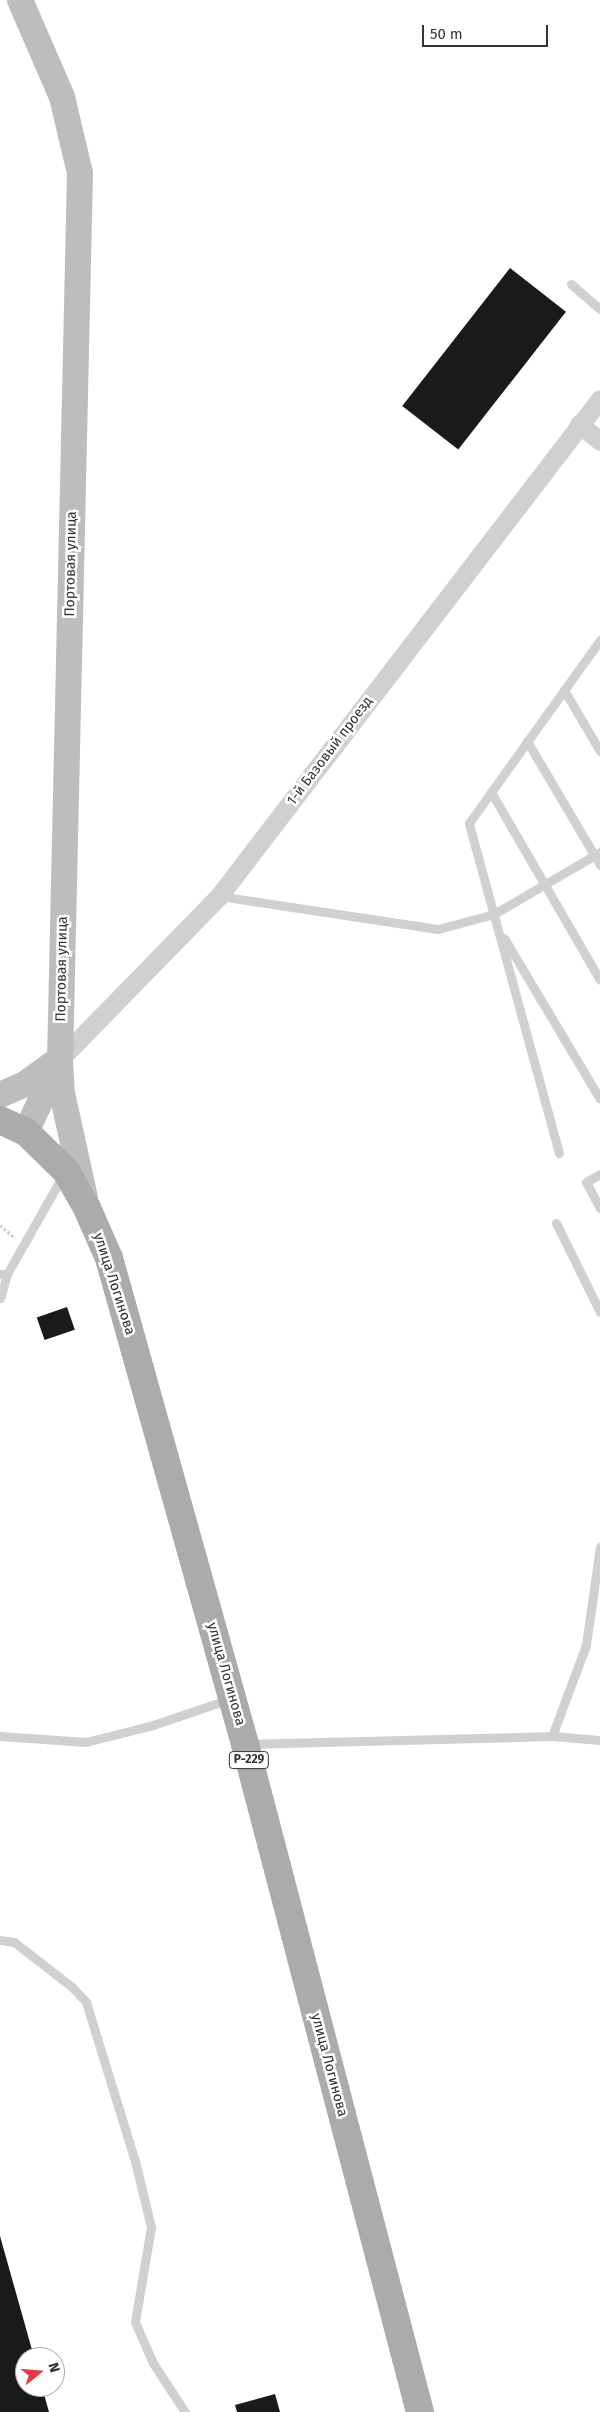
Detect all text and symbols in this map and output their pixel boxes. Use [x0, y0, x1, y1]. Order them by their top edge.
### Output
scale bar [425, 15, 551, 47]
text: 50 m [430, 25, 463, 43]
street label: Портовая улица [62, 511, 80, 617]
street label: 1-й Базовый проезд [284, 693, 376, 809]
street label: Портовая улица [53, 916, 71, 1022]
street label: улица Логинова [90, 1231, 138, 1337]
street label: улица Логинова [203, 1621, 249, 1727]
road number: Р-229 [228, 1750, 270, 1770]
street label: улица Логинова [307, 2011, 351, 2119]
north arrow [15, 2347, 65, 2397]
text: N [44, 2361, 63, 2375]

